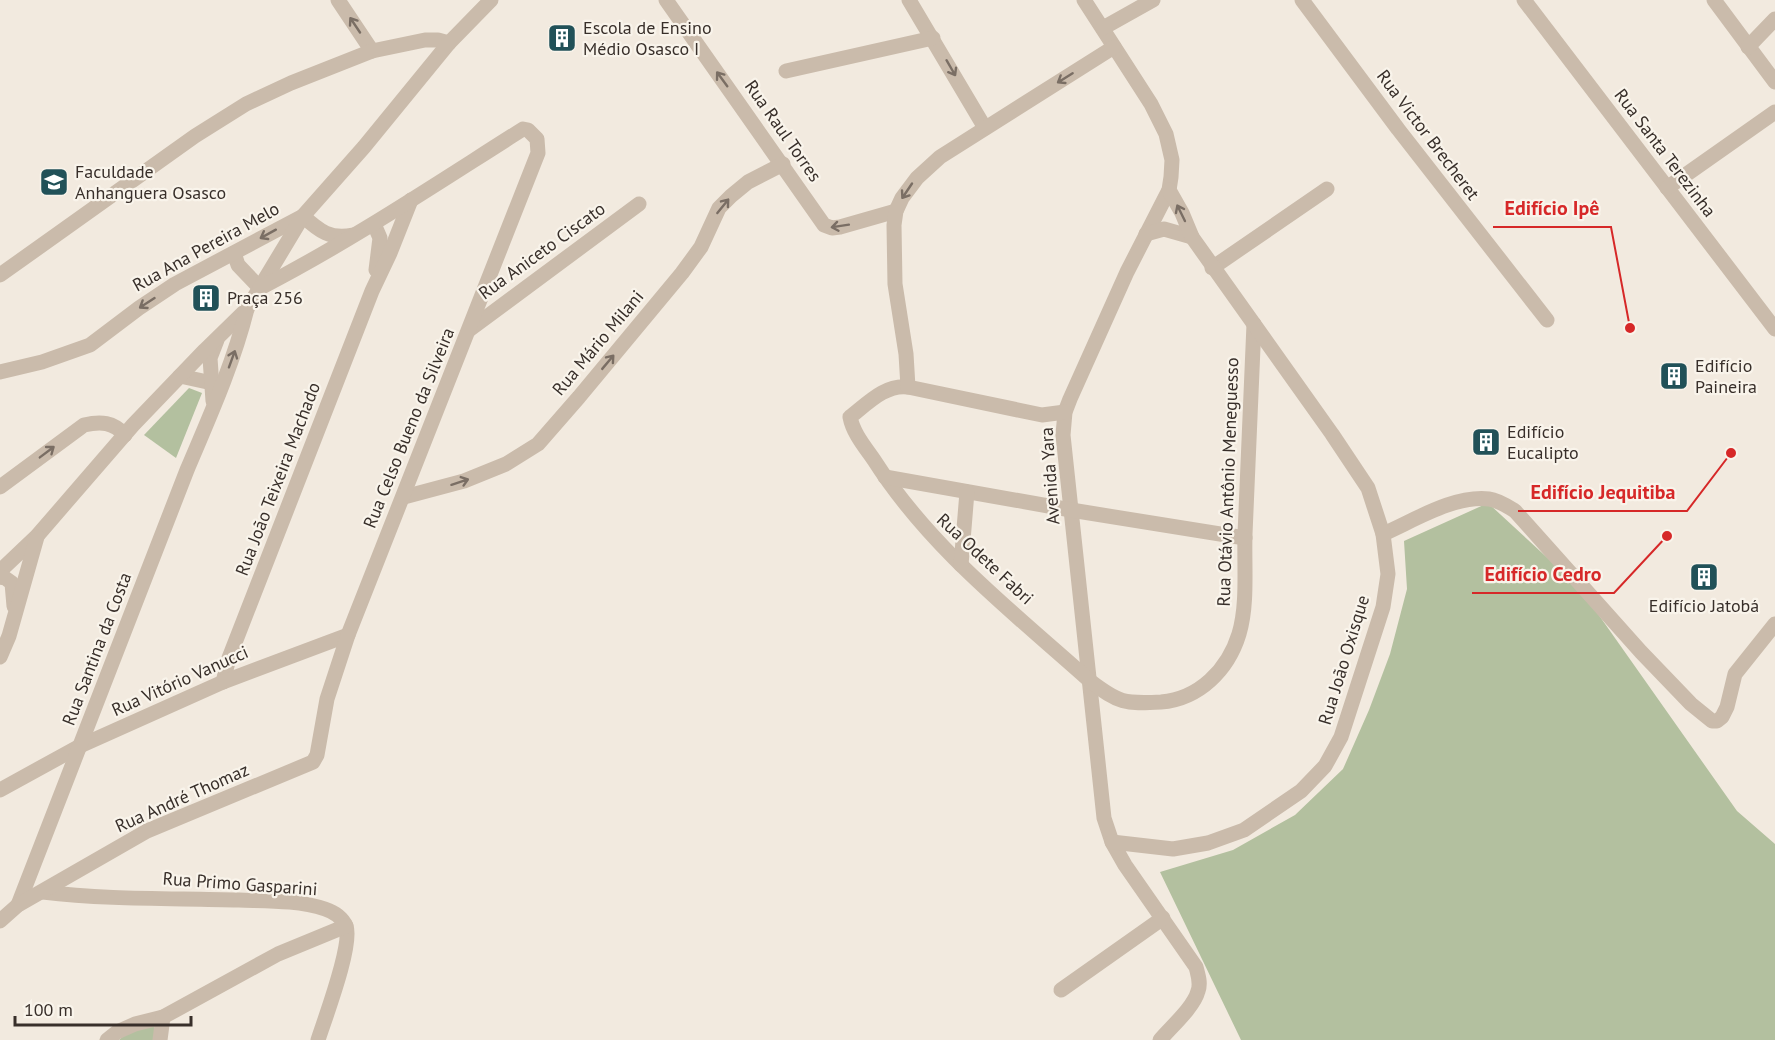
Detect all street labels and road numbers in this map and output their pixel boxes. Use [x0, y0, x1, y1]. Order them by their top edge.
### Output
street label: Rua Victor Brecheret [1372, 65, 1485, 204]
street label: Rua Raul Torres [740, 75, 827, 186]
street label: Rua Santa Terezinha [1610, 84, 1721, 222]
street label: Rua Ana Pereira Melo [128, 197, 283, 296]
street label: Rua Aniceto Ciscato [474, 197, 610, 304]
street label: Rua Mário Milani [547, 285, 648, 400]
street label: Rua Celso Bueno da Silveira [358, 324, 459, 531]
street label: Rua Otávio Antônio Meneguesso [1212, 357, 1243, 607]
street label: Rua João Teixeira Machado [230, 379, 325, 579]
street label: Avenida Yara [1035, 426, 1064, 526]
street label: Rua Odete Fabri [932, 508, 1038, 609]
street label: Rua Santina da Costa [57, 569, 136, 729]
street label: Rua João Oxisque [1313, 592, 1374, 727]
street label: Rua Vitório Vanucci [108, 640, 252, 721]
street label: Rua André Thomaz [111, 758, 252, 837]
street label: Rua Primo Gasparini [162, 867, 318, 900]

